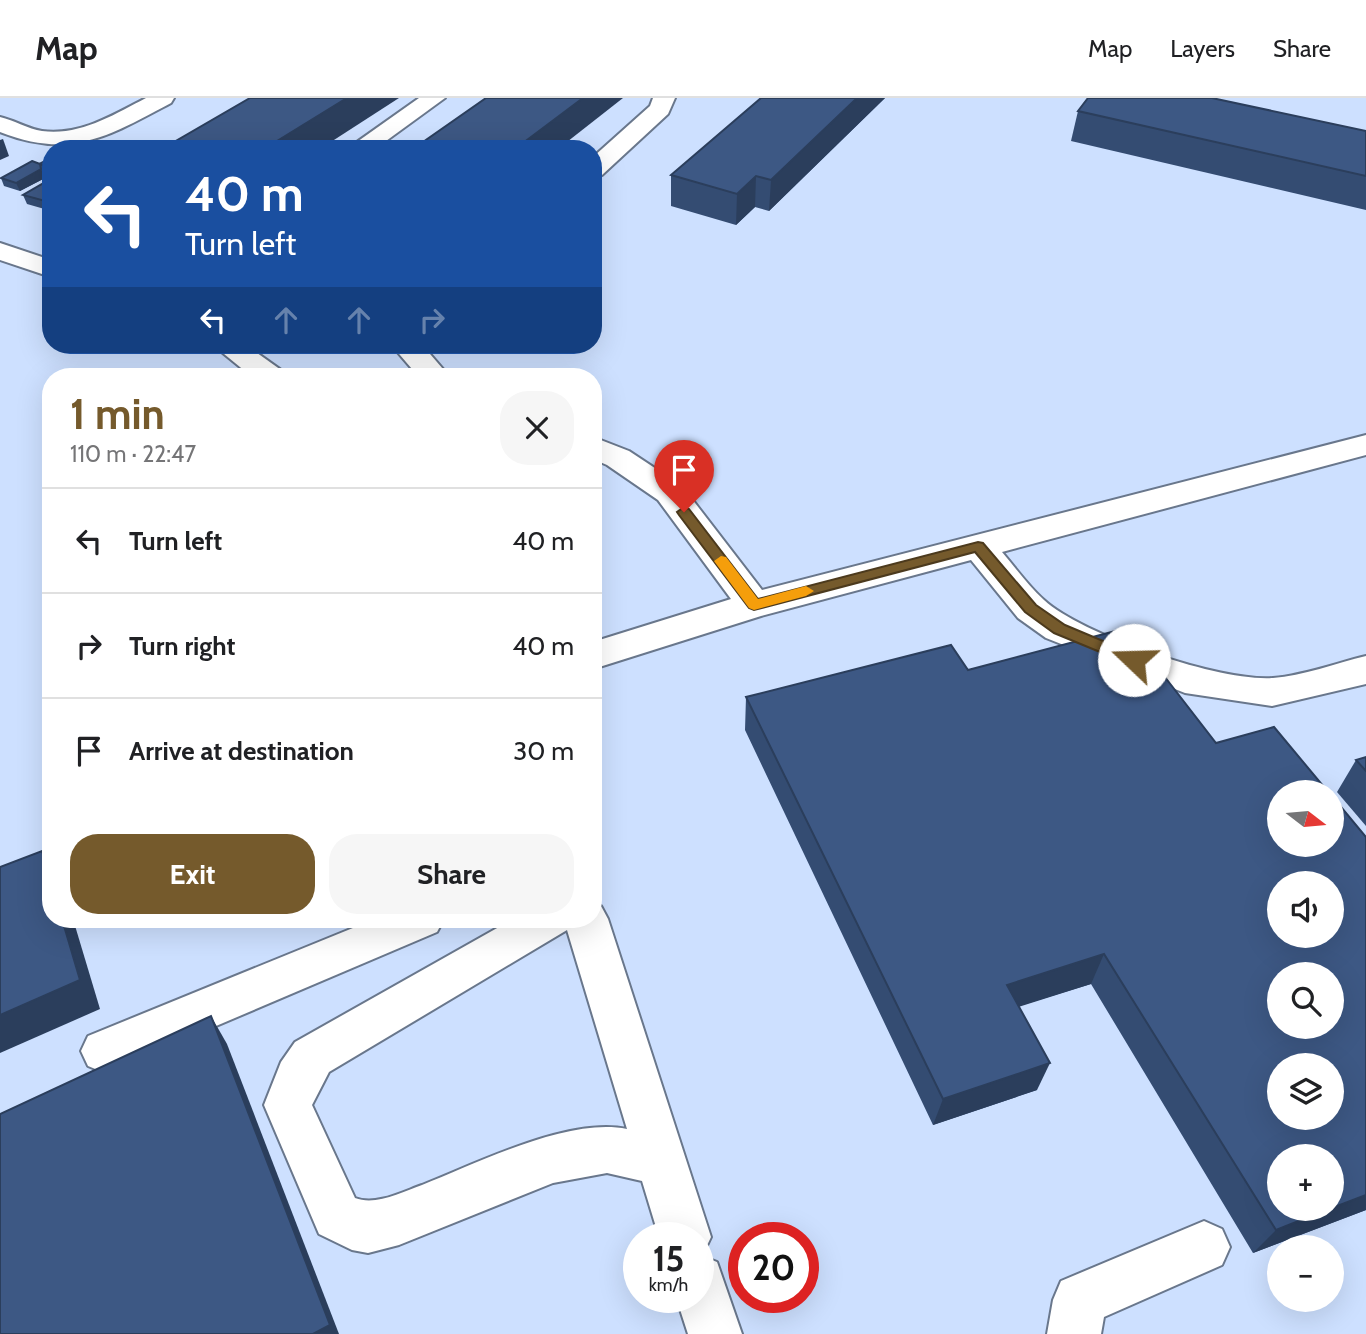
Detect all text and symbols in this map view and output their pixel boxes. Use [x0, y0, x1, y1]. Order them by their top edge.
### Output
text: Map [35, 28, 98, 68]
text: Map [1088, 34, 1132, 63]
text: Layers [1170, 34, 1235, 63]
text: Share [1273, 34, 1331, 63]
text: 40 m [185, 164, 304, 223]
icon: left [70, 168, 161, 259]
text: Turn left [185, 224, 296, 263]
icon: left [194, 301, 232, 339]
icon: ahead [267, 301, 305, 339]
icon: ahead [340, 301, 378, 339]
icon: right [413, 301, 451, 339]
text: 1 min [70, 388, 165, 440]
button: close [500, 391, 574, 465]
text: 110 m · 22:47 [70, 440, 196, 468]
pin [654, 440, 714, 512]
icon: arrive [665, 451, 703, 489]
icon: left [70, 522, 108, 560]
text: Turn left [129, 525, 222, 557]
text: 40 m [512, 525, 574, 557]
position arrow [1097, 623, 1171, 697]
icon: right [70, 627, 108, 665]
text: Turn right [129, 630, 235, 662]
text: 40 m [512, 630, 574, 662]
icon: arrive [70, 732, 108, 770]
text: Arrive at destination [129, 735, 354, 767]
text: 30 m [513, 735, 574, 767]
north arrow [1267, 780, 1344, 858]
map controls [1267, 780, 1344, 1312]
button: Exit [70, 834, 315, 914]
button: Share [329, 834, 574, 914]
button: sound [1267, 871, 1344, 948]
button: search [1267, 962, 1344, 1039]
button: layers [1267, 1053, 1344, 1130]
button: + [1267, 1144, 1344, 1221]
speed limit sign: 20 [728, 1222, 819, 1313]
button: − [1267, 1235, 1344, 1312]
text: 15 [653, 1237, 684, 1280]
text: km/h [649, 1274, 688, 1296]

